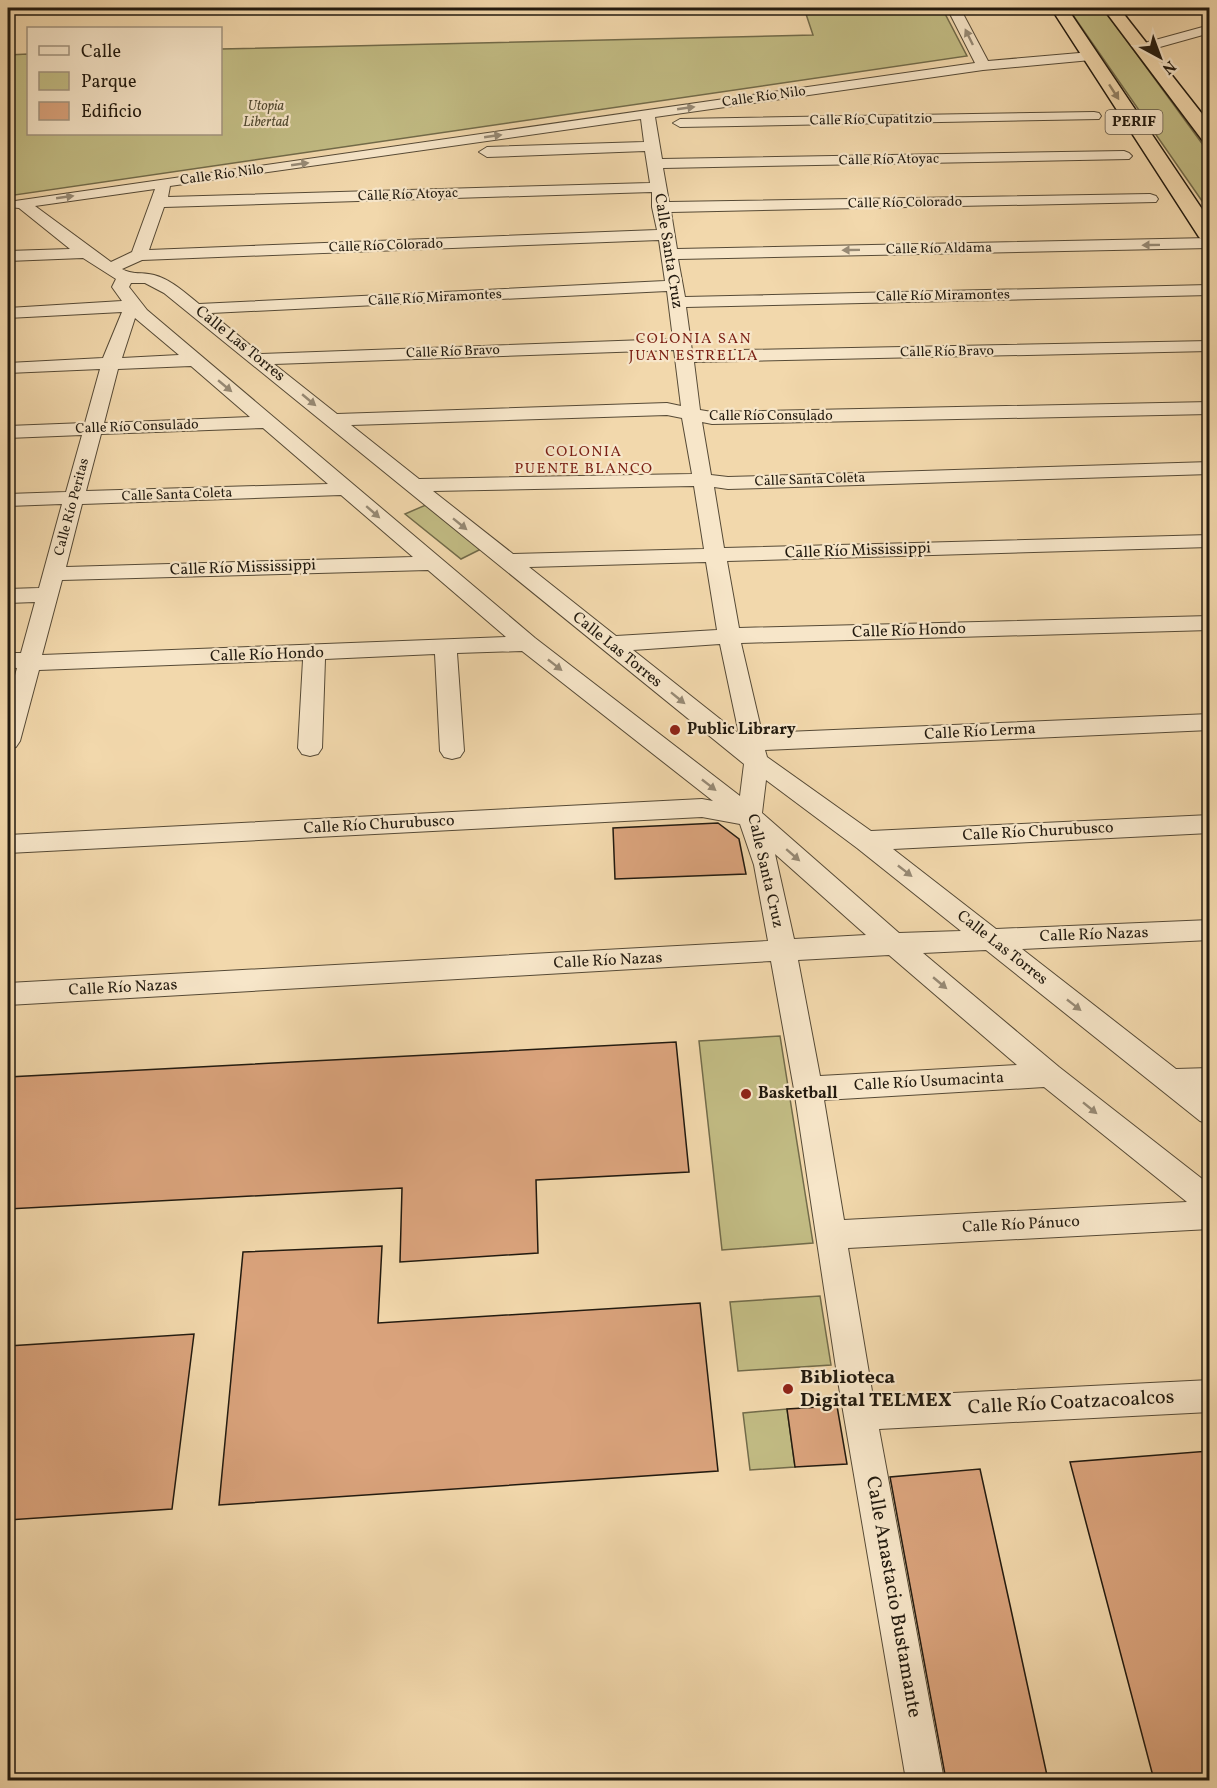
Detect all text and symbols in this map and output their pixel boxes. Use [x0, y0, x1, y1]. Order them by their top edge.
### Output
legend [27, 27, 222, 135]
north arrow [1130, 27, 1190, 87]
one-way arrow [964, 28, 974, 45]
text: Calle [81, 40, 121, 65]
text: N [1157, 55, 1180, 79]
text: Parque [81, 70, 136, 95]
street label: Calle Río Nilo [721, 82, 807, 112]
one-way arrow [1109, 83, 1120, 100]
park label: Utopia Libertad [243, 97, 289, 132]
text: Edificio [81, 100, 142, 125]
one-way arrow [677, 104, 696, 113]
street label: Calle Río Cupatitzio [810, 109, 932, 131]
road number: PERIF [1106, 110, 1162, 134]
one-way arrow [484, 132, 503, 141]
street label: Calle Río Atoyac [839, 150, 939, 170]
street label: Calle Río Nilo [179, 160, 265, 190]
one-way arrow [291, 160, 310, 169]
street label: Calle Río Atoyac [357, 184, 459, 206]
street label: Calle Santa Cruz [648, 192, 688, 310]
one-way arrow [56, 193, 75, 202]
street label: Calle Río Colorado [848, 193, 962, 213]
street label: Calle Río Colorado [329, 235, 443, 257]
street label: Calle Río Aldama [886, 239, 992, 259]
one-way arrow [1142, 240, 1161, 249]
one-way arrow [842, 246, 861, 255]
street label: Calle Río Miramontes [368, 285, 502, 311]
street label: Calle Río Miramontes [876, 285, 1010, 307]
street label: Calle Las Torres [190, 301, 290, 387]
district label: COLONIA SAN JUAN ESTRELLA [629, 329, 759, 367]
street label: Calle Río Bravo [406, 341, 500, 363]
street label: Calle Río Bravo [900, 342, 994, 362]
one-way arrow [217, 380, 233, 393]
one-way arrow [301, 393, 316, 406]
street label: Calle Río Consulado [709, 407, 833, 426]
street label: Calle Río Consulado [75, 415, 199, 439]
district label: COLONIA PUENTE BLANCO [515, 442, 653, 480]
street label: Calle Río Peritas [50, 456, 94, 558]
street label: Calle Santa Coleta [754, 469, 866, 491]
street label: Calle Santa Coleta [121, 484, 233, 506]
one-way arrow [366, 506, 381, 519]
one-way arrow [452, 517, 468, 530]
street label: Calle Río Mississippi [785, 537, 932, 565]
street label: Calle Río Mississippi [170, 554, 317, 582]
street label: Calle Las Torres [567, 607, 667, 693]
street label: Calle Río Hondo [852, 618, 966, 644]
street label: Calle Río Hondo [210, 642, 324, 668]
one-way arrow [547, 658, 563, 671]
one-way arrow [670, 692, 685, 704]
street label: Calle Río Lerma [924, 718, 1036, 746]
place label: Public Library [687, 719, 796, 741]
marker: Public Library [668, 723, 682, 737]
one-way arrow [701, 778, 717, 791]
street label: Calle Río Churubusco [303, 810, 455, 840]
street label: Calle Santa Cruz [741, 812, 789, 930]
street label: Calle Río Churubusco [962, 817, 1114, 847]
one-way arrow [785, 848, 800, 861]
one-way arrow [897, 865, 912, 877]
street label: Calle Las Torres [952, 906, 1052, 991]
street label: Calle Río Nazas [1039, 922, 1149, 948]
street label: Calle Río Nazas [553, 947, 663, 975]
street label: Calle Río Nazas [68, 974, 178, 1002]
one-way arrow [932, 976, 947, 989]
one-way arrow [1067, 998, 1082, 1010]
street label: Calle Río Usumacinta [853, 1067, 1005, 1097]
place label: Basketball [758, 1083, 838, 1105]
marker: Basketball [739, 1087, 753, 1101]
one-way arrow [1082, 1101, 1098, 1114]
street label: Calle Río Pánuco [962, 1211, 1080, 1239]
place label: Biblioteca Digital TELMEX [800, 1364, 952, 1415]
marker: Biblioteca Digital TELMEX [781, 1382, 795, 1396]
street label: Calle Río Coatzacoalcos [967, 1384, 1175, 1422]
street label: Calle Anastacio Bustamante [858, 1474, 928, 1720]

